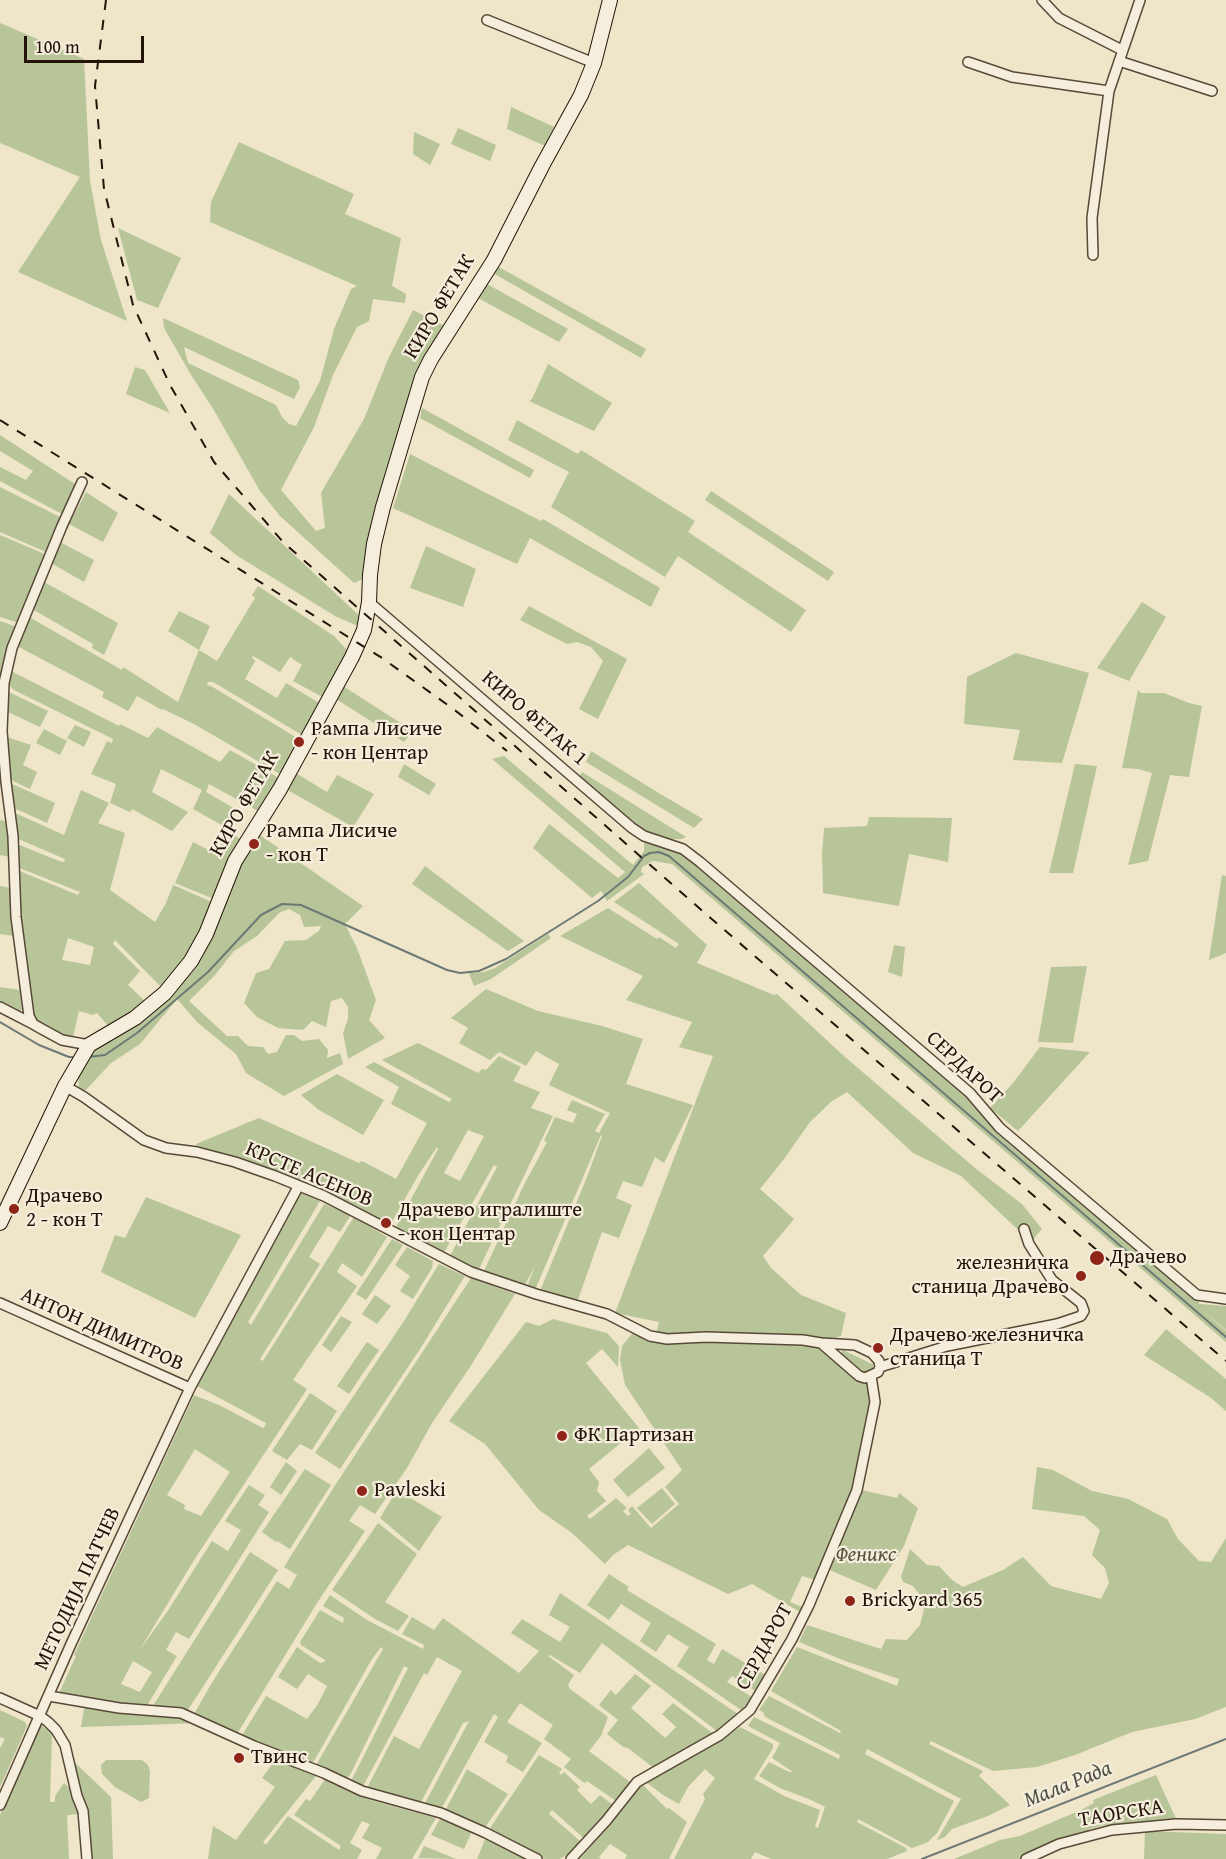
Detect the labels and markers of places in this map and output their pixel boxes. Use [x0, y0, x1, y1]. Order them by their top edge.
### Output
place label: Рампа Лисиче - кон Центар [311, 717, 442, 767]
marker: Рампа Лисиче - кон Центар [292, 735, 306, 749]
place label: Рампа Лисиче - кон Т [266, 819, 397, 869]
marker: Рампа Лисиче - кон Т [247, 837, 261, 851]
place label: Драчево 2 - кон T [26, 1184, 103, 1234]
place label: Драчево игралиште - кон Центар [398, 1198, 582, 1248]
marker: Драчево 2 - кон T [7, 1202, 21, 1216]
marker: Драчево игралиште - кон Центар [379, 1216, 393, 1230]
place label: Драчево [1110, 1245, 1187, 1271]
marker: Драчево [1088, 1249, 1106, 1267]
place label: железничка станица Драчево [912, 1251, 1069, 1301]
marker: железничка станица Драчево [1074, 1269, 1088, 1283]
place label: Драчево железничка станица Т [890, 1323, 1084, 1373]
marker: Драчево железничка станица Т [871, 1341, 885, 1355]
place label: ФК Партизан [574, 1423, 694, 1449]
marker: ФК Партизан [555, 1429, 569, 1443]
place label: Pavleski [374, 1478, 446, 1504]
marker: Pavleski [355, 1484, 369, 1498]
place label: Brickyard 365 [862, 1588, 983, 1614]
marker: Brickyard 365 [843, 1594, 857, 1608]
place label: Твинс [251, 1745, 307, 1771]
marker: Твинс [232, 1751, 246, 1765]

